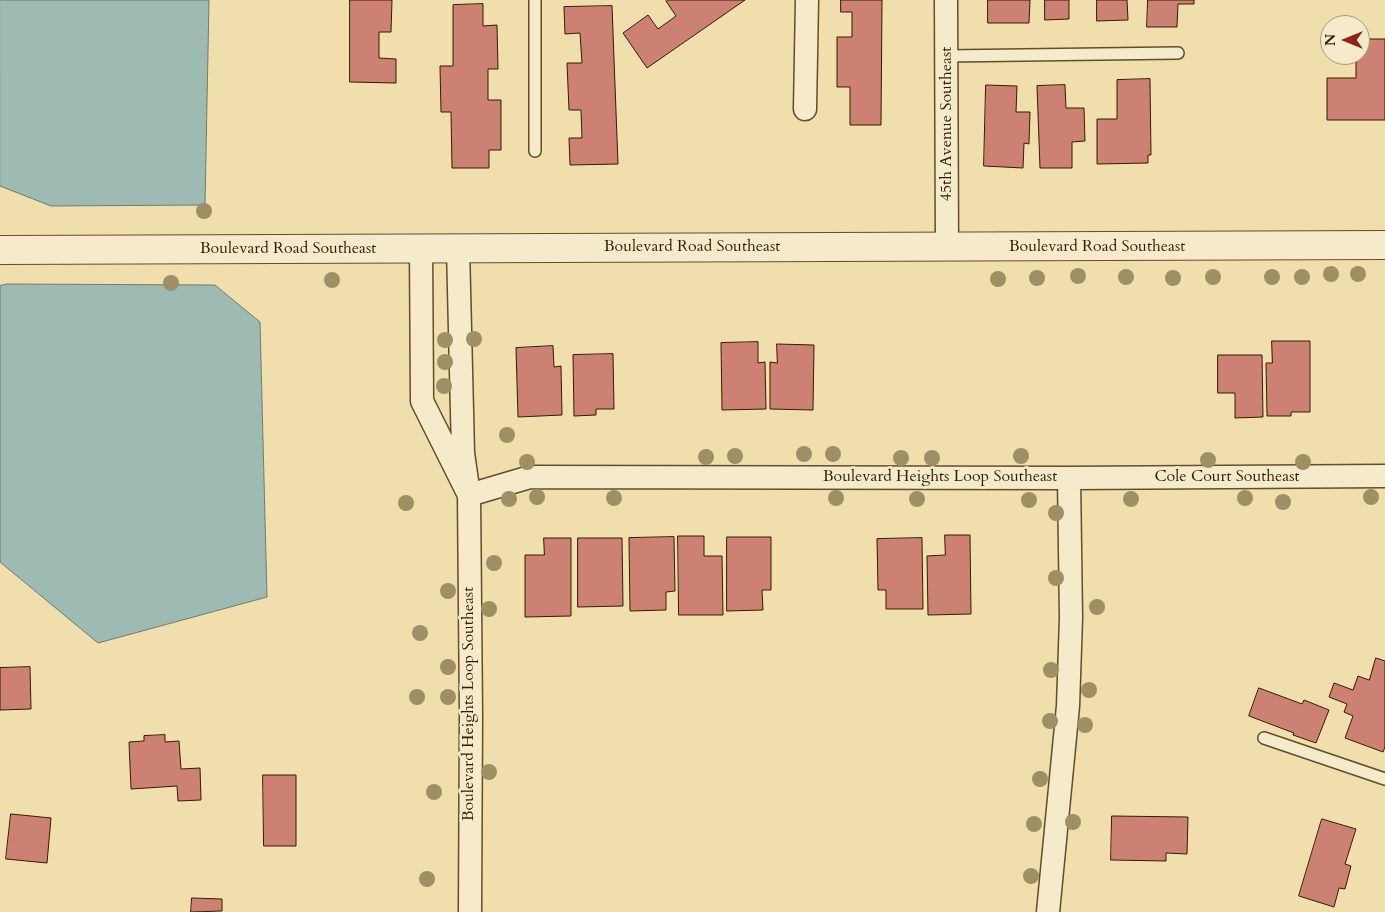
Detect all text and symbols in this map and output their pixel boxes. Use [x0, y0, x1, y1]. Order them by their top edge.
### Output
north arrow [1320, 15, 1370, 65]
text: N [1321, 34, 1340, 46]
street label: 45th Avenue Southeast [937, 47, 957, 201]
street label: Boulevard Road Southeast [604, 237, 780, 257]
street label: Boulevard Road Southeast [1009, 237, 1185, 257]
street label: Boulevard Road Southeast [200, 239, 376, 259]
street label: Boulevard Heights Loop Southeast [823, 467, 1057, 487]
street label: Cole Court Southeast [1154, 467, 1300, 487]
street label: Boulevard Heights Loop Southeast [459, 587, 479, 821]

